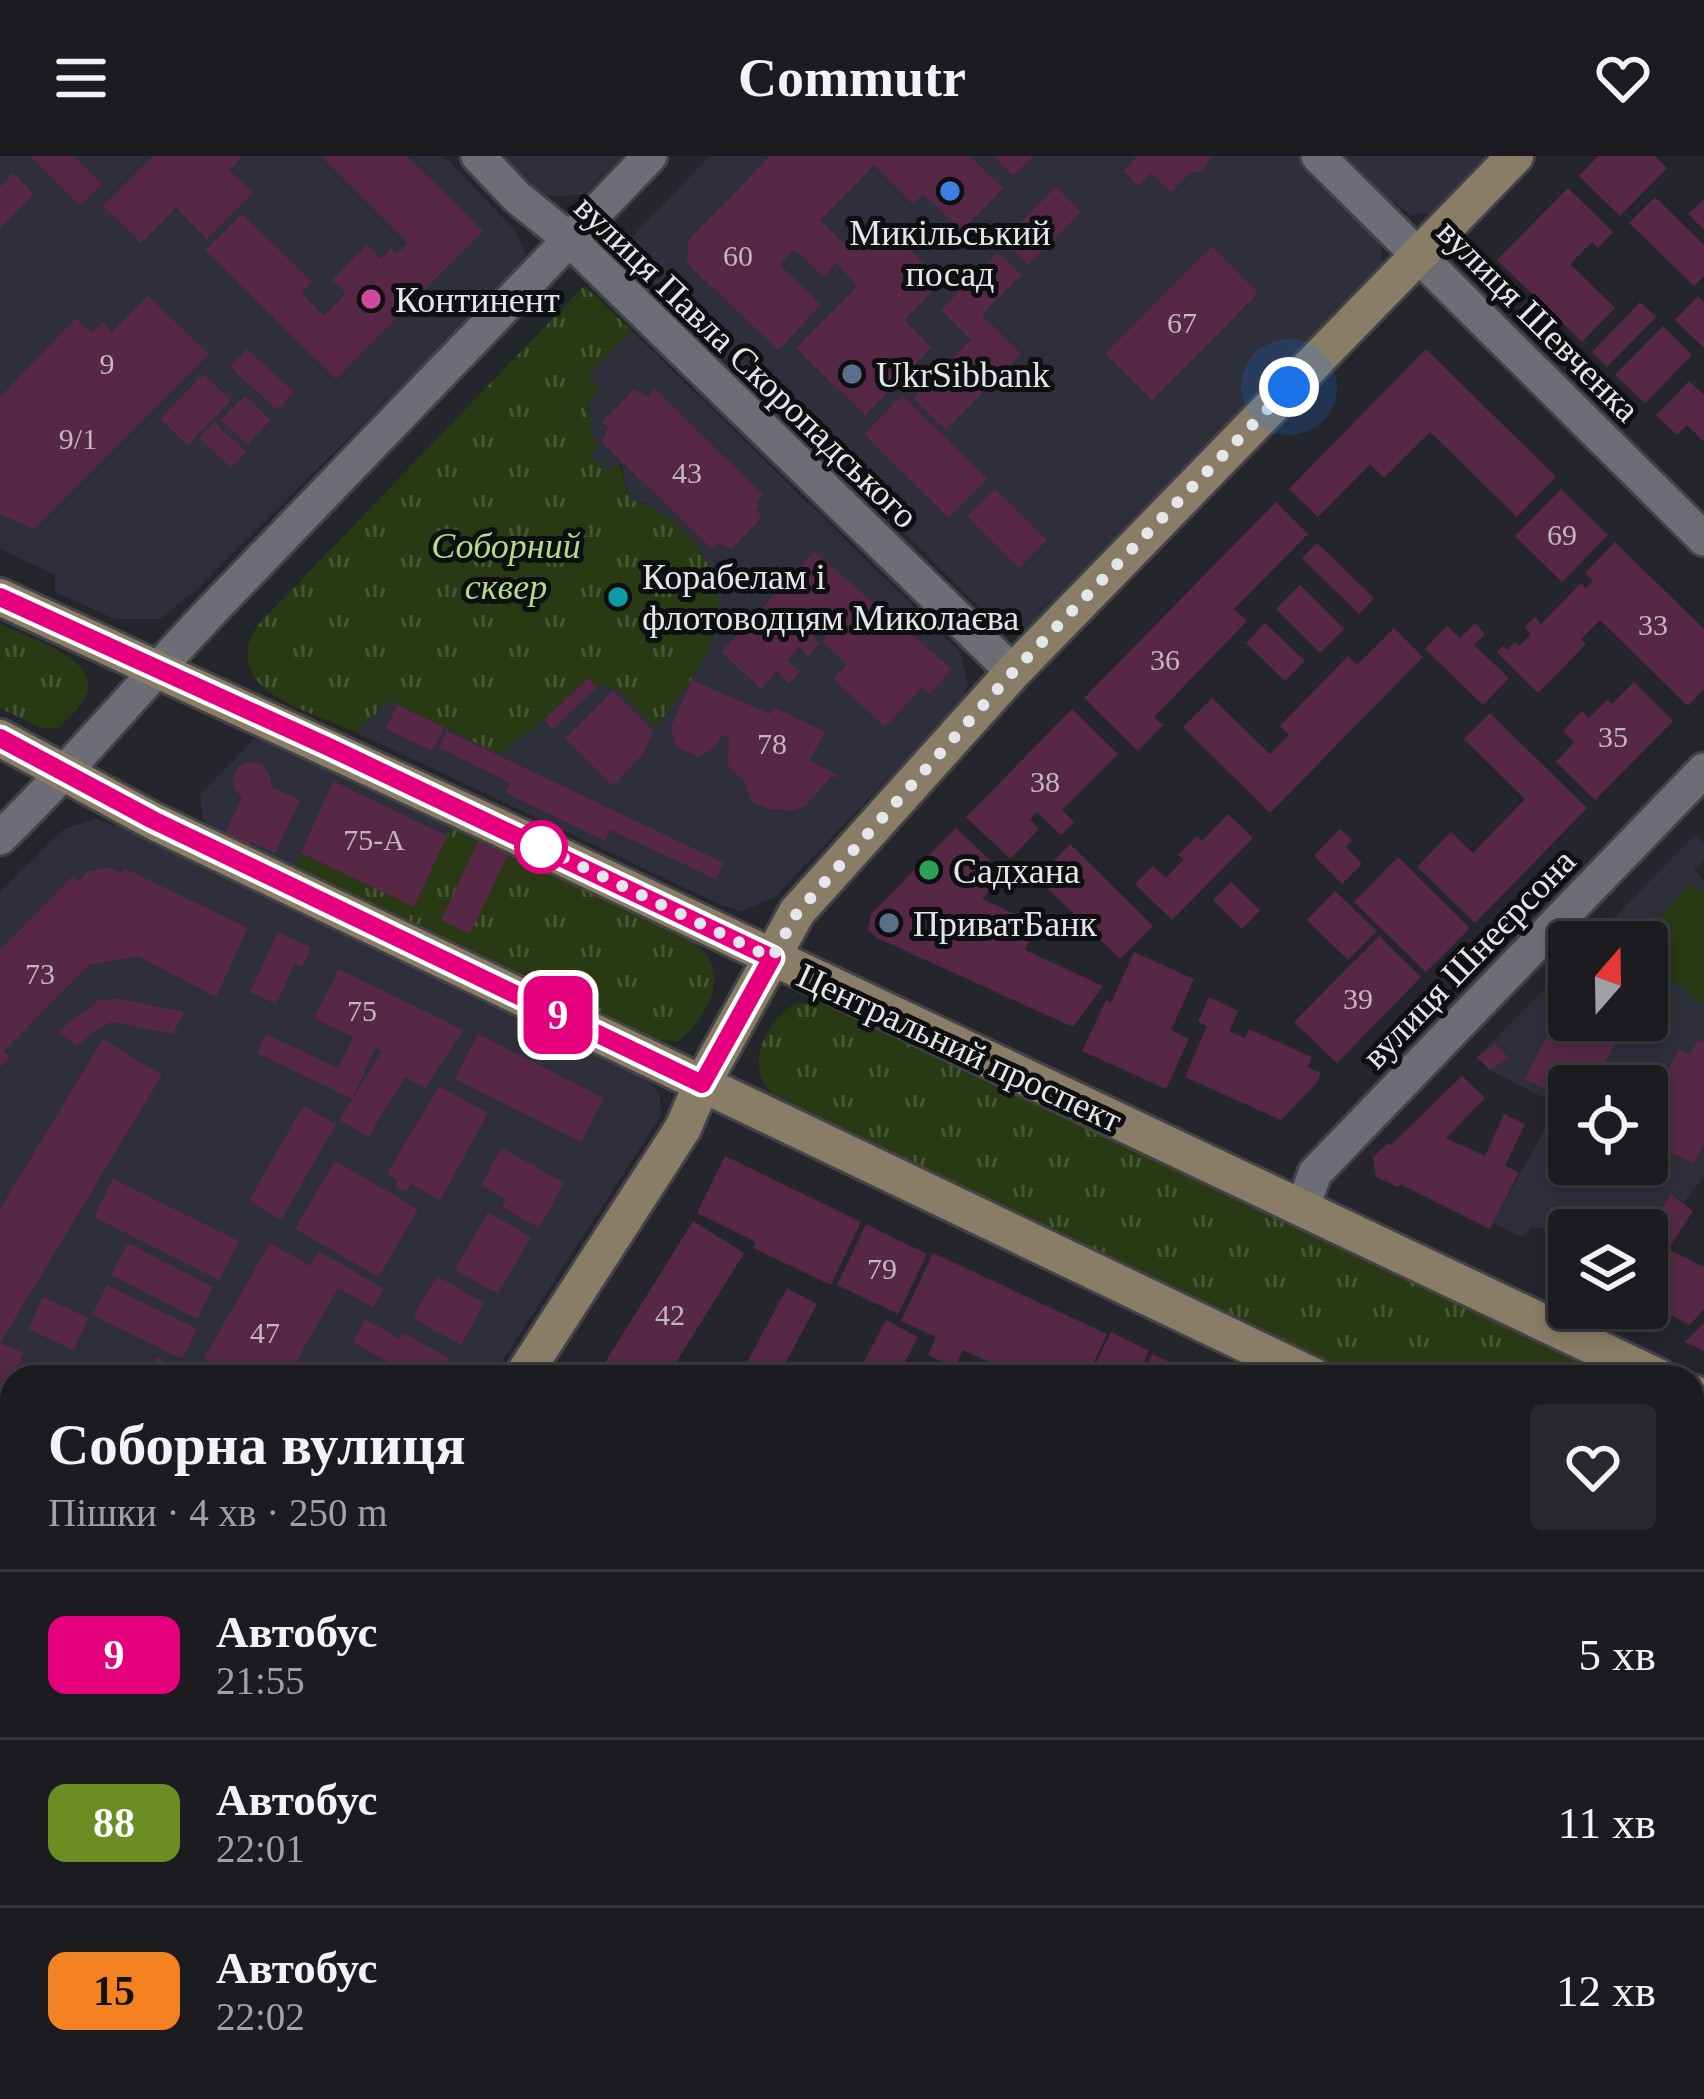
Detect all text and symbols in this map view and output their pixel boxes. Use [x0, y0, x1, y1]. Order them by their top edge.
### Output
icon: menu [48, 45, 114, 111]
icon: heart [1590, 45, 1656, 111]
text: Commutr [738, 48, 966, 108]
marker: Микільський посад [937, 178, 963, 204]
street label: вулиця Павла Скоропадського [567, 187, 926, 536]
street label: вулиця Шевченка [1429, 212, 1647, 430]
place label: Микільський посад [849, 213, 1051, 294]
house number: 60 [723, 239, 753, 272]
place label: Континент [395, 280, 560, 320]
marker: Континент [358, 286, 384, 312]
house number: 67 [1167, 306, 1197, 339]
house number: 9 [100, 347, 115, 380]
place label: UkrSibbank [876, 355, 1050, 395]
your location [1259, 357, 1319, 417]
marker: UkrSibbank [839, 361, 865, 387]
house number: 9/1 [59, 422, 97, 455]
house number: 43 [672, 456, 702, 489]
house number: 69 [1547, 518, 1577, 551]
park label: Соборний сквер [431, 526, 581, 607]
place label: Корабелам і флотоводцям Миколаєва [642, 557, 1019, 638]
marker: Корабелам і флотоводцям Миколаєва [605, 584, 631, 610]
house number: 33 [1638, 608, 1668, 641]
house number: 36 [1150, 643, 1180, 676]
house number: 35 [1598, 720, 1628, 753]
house number: 78 [757, 727, 787, 760]
house number: 38 [1030, 765, 1060, 798]
unlabelled marker [516, 822, 566, 872]
house number: 75-А [343, 823, 405, 856]
street label: вулиця Шнеєрсона [1354, 841, 1583, 1076]
place label: Садхана [953, 851, 1080, 891]
marker: Садхана [916, 857, 942, 883]
place label: ПриватБанк [913, 904, 1097, 944]
marker: ПриватБанк [876, 910, 902, 936]
north arrow [1548, 921, 1668, 1041]
map controls [1548, 921, 1668, 1329]
street label: Центральний проспект [791, 955, 1128, 1141]
house number: 73 [25, 957, 55, 990]
line badge: 9 [519, 976, 597, 1054]
house number: 39 [1343, 982, 1373, 1015]
text: 9 [548, 992, 569, 1038]
house number: 75 [347, 994, 377, 1027]
button: locate [1548, 1065, 1668, 1185]
button: layers [1548, 1209, 1668, 1329]
house number: 79 [867, 1252, 897, 1285]
house number: 42 [655, 1298, 685, 1331]
house number: 47 [250, 1316, 280, 1349]
button: heart [1530, 1404, 1656, 1530]
text: Соборна вулиця [48, 1413, 466, 1476]
text: Пішки · 4 хв · 250 m [48, 1491, 388, 1534]
text: Автобус [216, 1607, 378, 1657]
text: 5 хв [1579, 1630, 1656, 1680]
text: 9 [104, 1632, 125, 1678]
text: 21:55 [216, 1659, 305, 1702]
text: Автобус [216, 1775, 378, 1825]
text: 11 хв [1558, 1798, 1656, 1848]
text: 88 [93, 1800, 135, 1846]
text: 22:01 [216, 1827, 305, 1870]
text: Автобус [216, 1943, 378, 1993]
text: 12 хв [1556, 1966, 1656, 2016]
text: 15 [93, 1968, 135, 2014]
text: 22:02 [216, 1995, 305, 2038]

